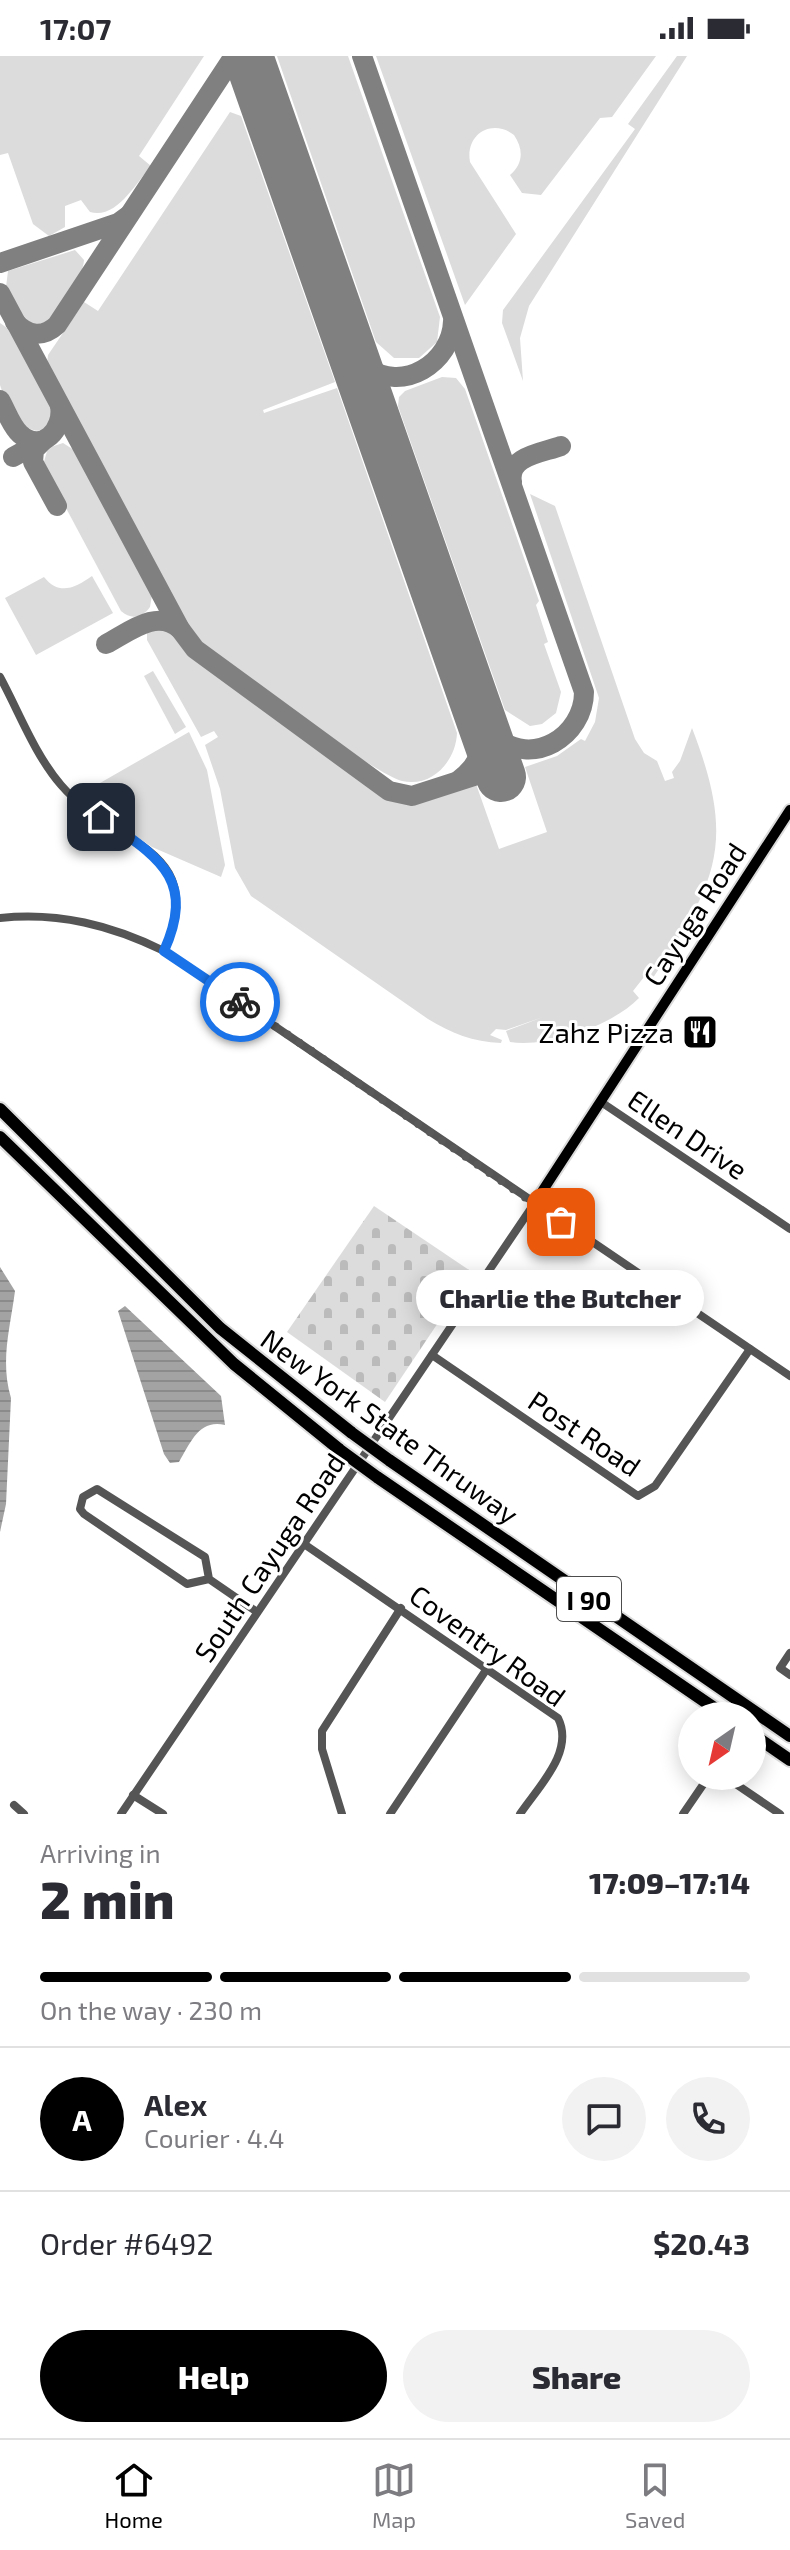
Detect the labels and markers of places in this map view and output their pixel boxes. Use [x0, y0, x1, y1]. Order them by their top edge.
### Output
pin [67, 783, 135, 851]
restaurant icon: Zahz Pizza [681, 1013, 719, 1051]
place label: Zahz Pizza [539, 1015, 674, 1049]
pin [527, 1188, 595, 1256]
callout: Charlie the Butcher [417, 1270, 705, 1326]

